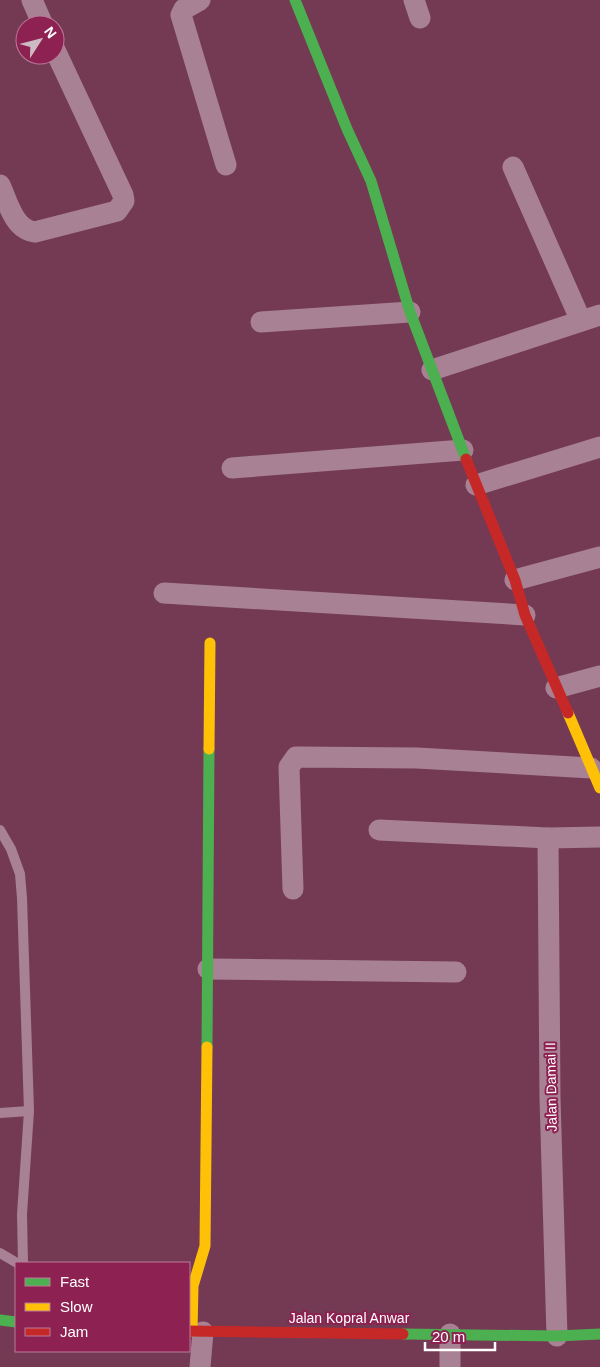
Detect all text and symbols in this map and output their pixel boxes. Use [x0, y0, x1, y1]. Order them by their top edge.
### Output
north arrow [15, 15, 65, 65]
text: N [41, 24, 60, 41]
street label: Jalan Damai II [542, 1042, 560, 1132]
legend [15, 1262, 190, 1352]
text: Fast [60, 1273, 90, 1290]
text: Slow [60, 1298, 93, 1315]
street label: Jalan Kopral Anwar [289, 1310, 410, 1326]
scale bar [425, 1320, 495, 1352]
text: Jam [60, 1323, 88, 1340]
text: 20 m [432, 1328, 465, 1345]

